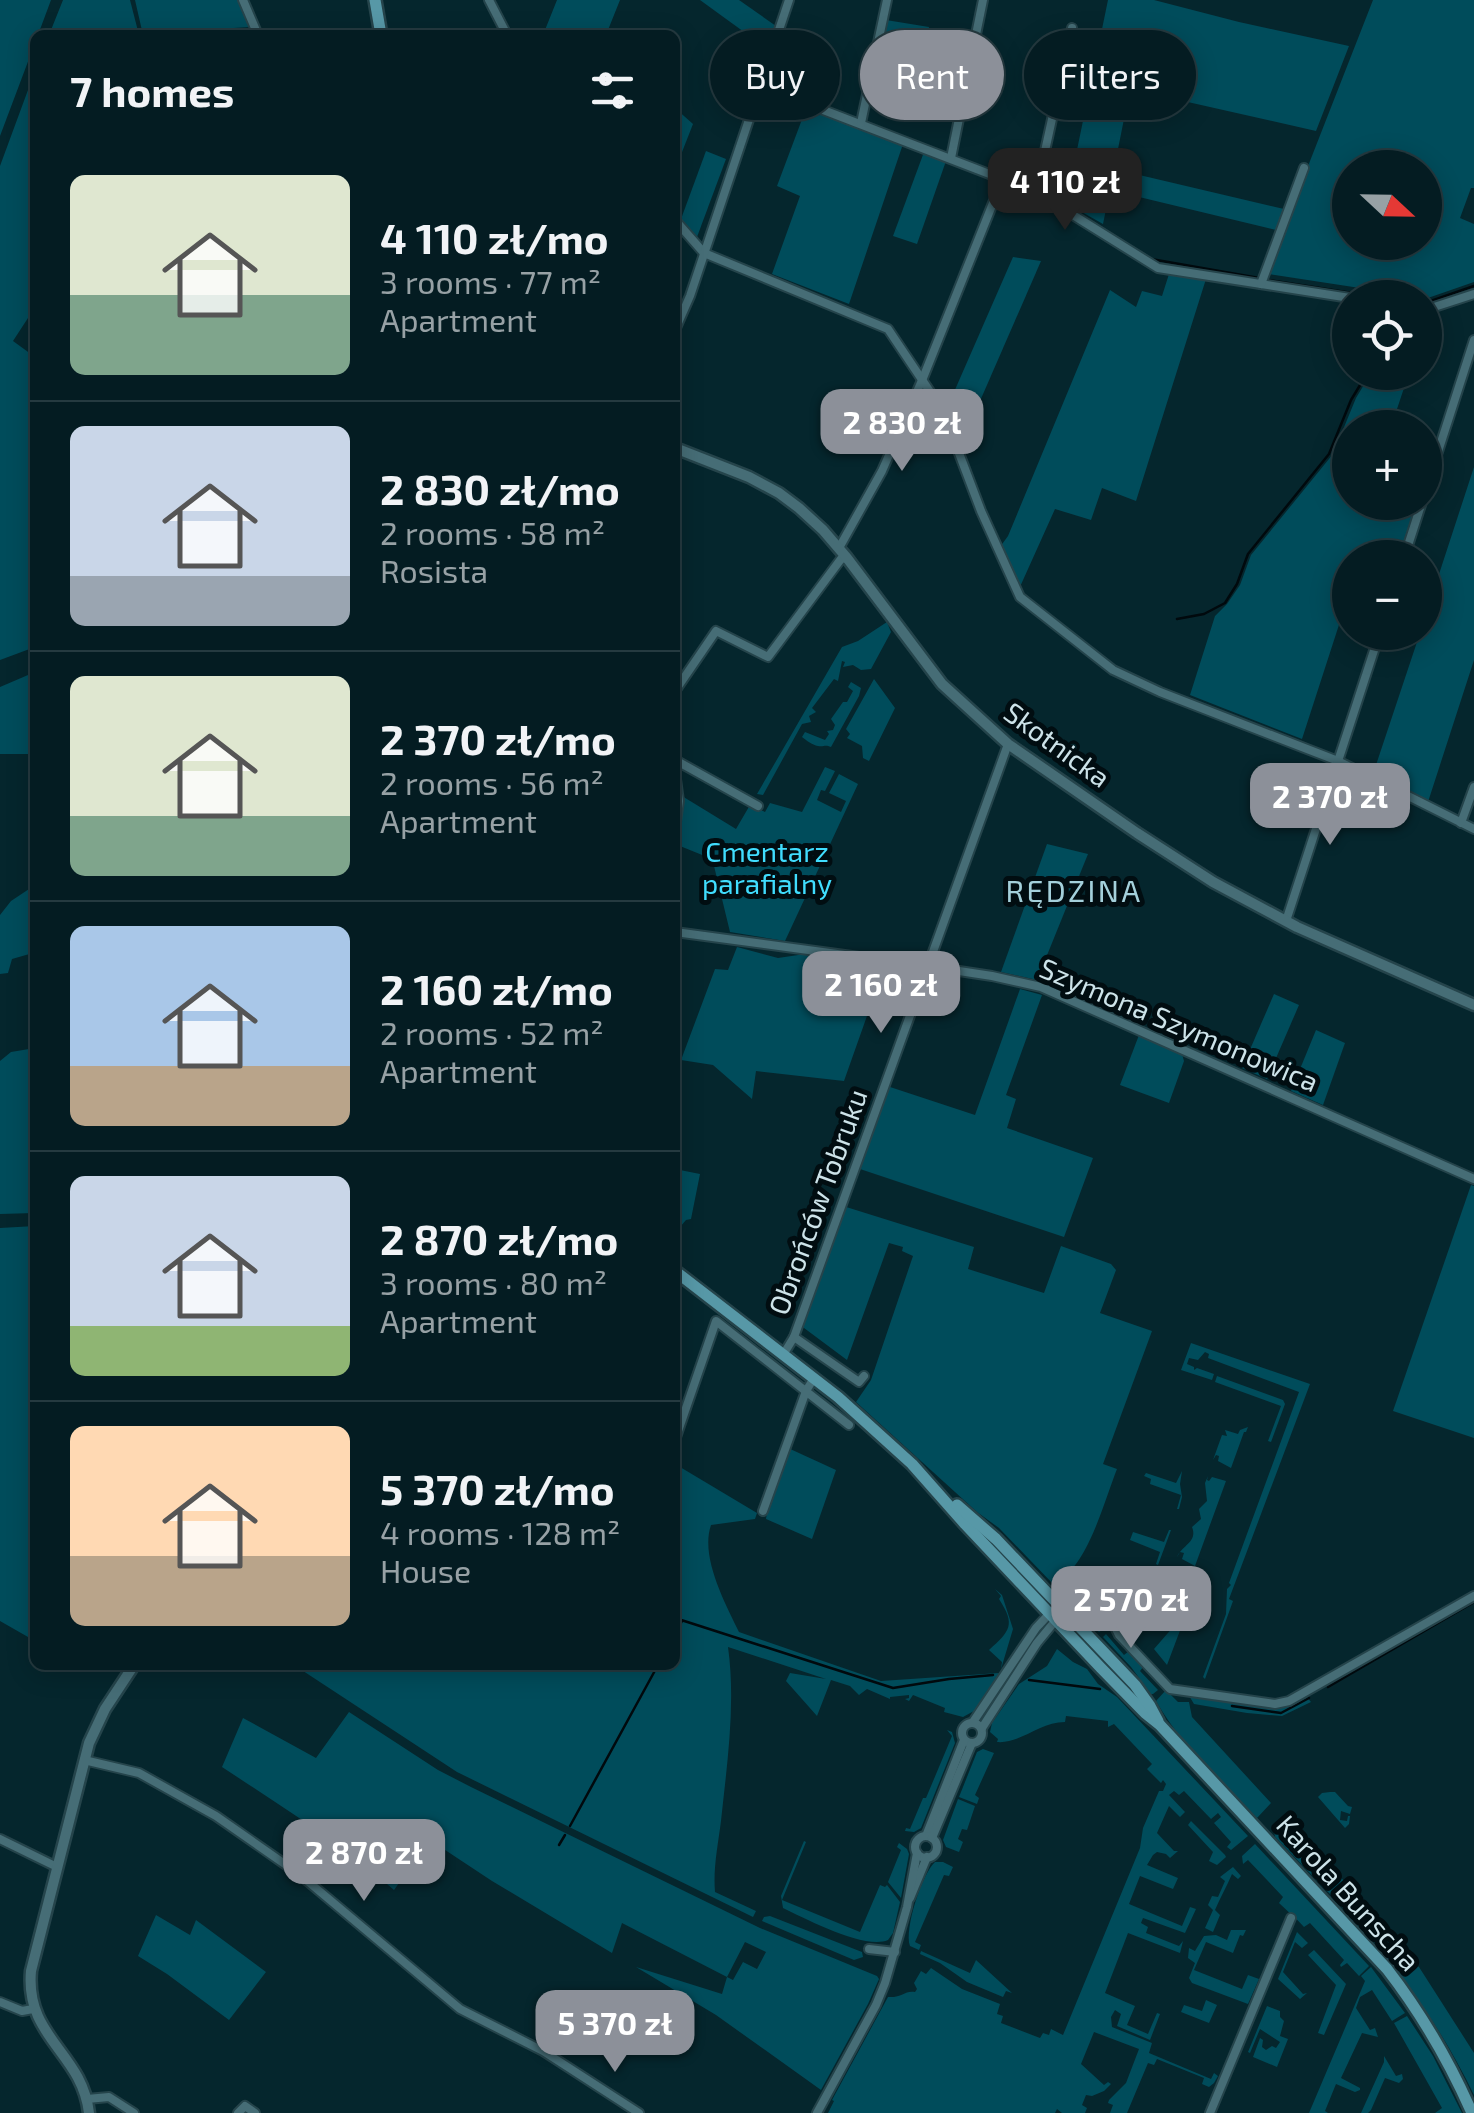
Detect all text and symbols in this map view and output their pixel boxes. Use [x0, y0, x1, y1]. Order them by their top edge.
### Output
chip: Buy [710, 30, 840, 120]
chip: Rent [860, 30, 1004, 120]
chip: Filters [1024, 30, 1196, 120]
icon: filters [585, 63, 640, 118]
text: 7 homes [70, 65, 234, 115]
pin: 4 110 zł [962, 148, 1168, 233]
north arrow [1332, 150, 1442, 260]
map controls [1332, 150, 1442, 650]
text: 4 110 zł [1010, 161, 1120, 199]
text: 4 110 zł/mo [380, 212, 609, 262]
icon: home [150, 215, 270, 335]
text: 3 rooms · 77 m² [380, 262, 601, 300]
button: locate [1332, 280, 1442, 390]
text: Apartment [380, 300, 537, 338]
pin: 2 830 zł [799, 389, 1005, 474]
text: 2 830 zł [842, 402, 962, 440]
button: + [1332, 410, 1442, 520]
text: 2 830 zł/mo [380, 463, 620, 513]
icon: home [150, 466, 270, 586]
text: 2 rooms · 58 m² [380, 513, 605, 551]
button: − [1332, 540, 1442, 650]
text: Rosista [380, 551, 488, 589]
street label: Skotnicka [998, 694, 1117, 794]
text: 2 370 zł/mo [380, 713, 616, 763]
icon: home [150, 716, 270, 836]
text: 2 rooms · 56 m² [380, 763, 604, 801]
pin: 2 370 zł [1227, 763, 1433, 848]
text: 2 370 zł [1272, 776, 1388, 814]
text: Apartment [380, 801, 537, 839]
park label: Cmentarz parafialny [702, 834, 832, 900]
district label: RĘDZINA [1005, 872, 1143, 908]
street label: Szymona Szymonowica [1035, 950, 1324, 1098]
pin: 2 160 zł [778, 951, 984, 1036]
text: 2 160 zł/mo [380, 963, 613, 1013]
text: 2 160 zł [824, 964, 938, 1002]
icon: home [150, 966, 270, 1086]
text: 2 rooms · 52 m² [380, 1013, 604, 1051]
text: Apartment [380, 1051, 537, 1089]
street label: Obrońców Tobruku [760, 1084, 874, 1319]
text: 2 870 zł/mo [380, 1213, 618, 1263]
icon: home [150, 1216, 270, 1336]
text: 3 rooms · 80 m² [380, 1263, 607, 1301]
text: Apartment [380, 1301, 537, 1339]
text: 5 370 zł/mo [380, 1463, 615, 1513]
icon: home [150, 1466, 270, 1586]
text: 4 rooms · 128 m² [380, 1513, 620, 1551]
text: House [380, 1551, 471, 1589]
pin: 2 570 zł [1028, 1566, 1234, 1651]
text: 2 570 zł [1073, 1579, 1189, 1617]
street label: Karola Bunscha [1270, 1807, 1428, 1977]
pin: 2 870 zł [261, 1819, 467, 1904]
text: 2 870 zł [305, 1832, 423, 1870]
pin: 5 370 zł [512, 1990, 718, 2075]
text: 5 370 zł [557, 2003, 673, 2041]

